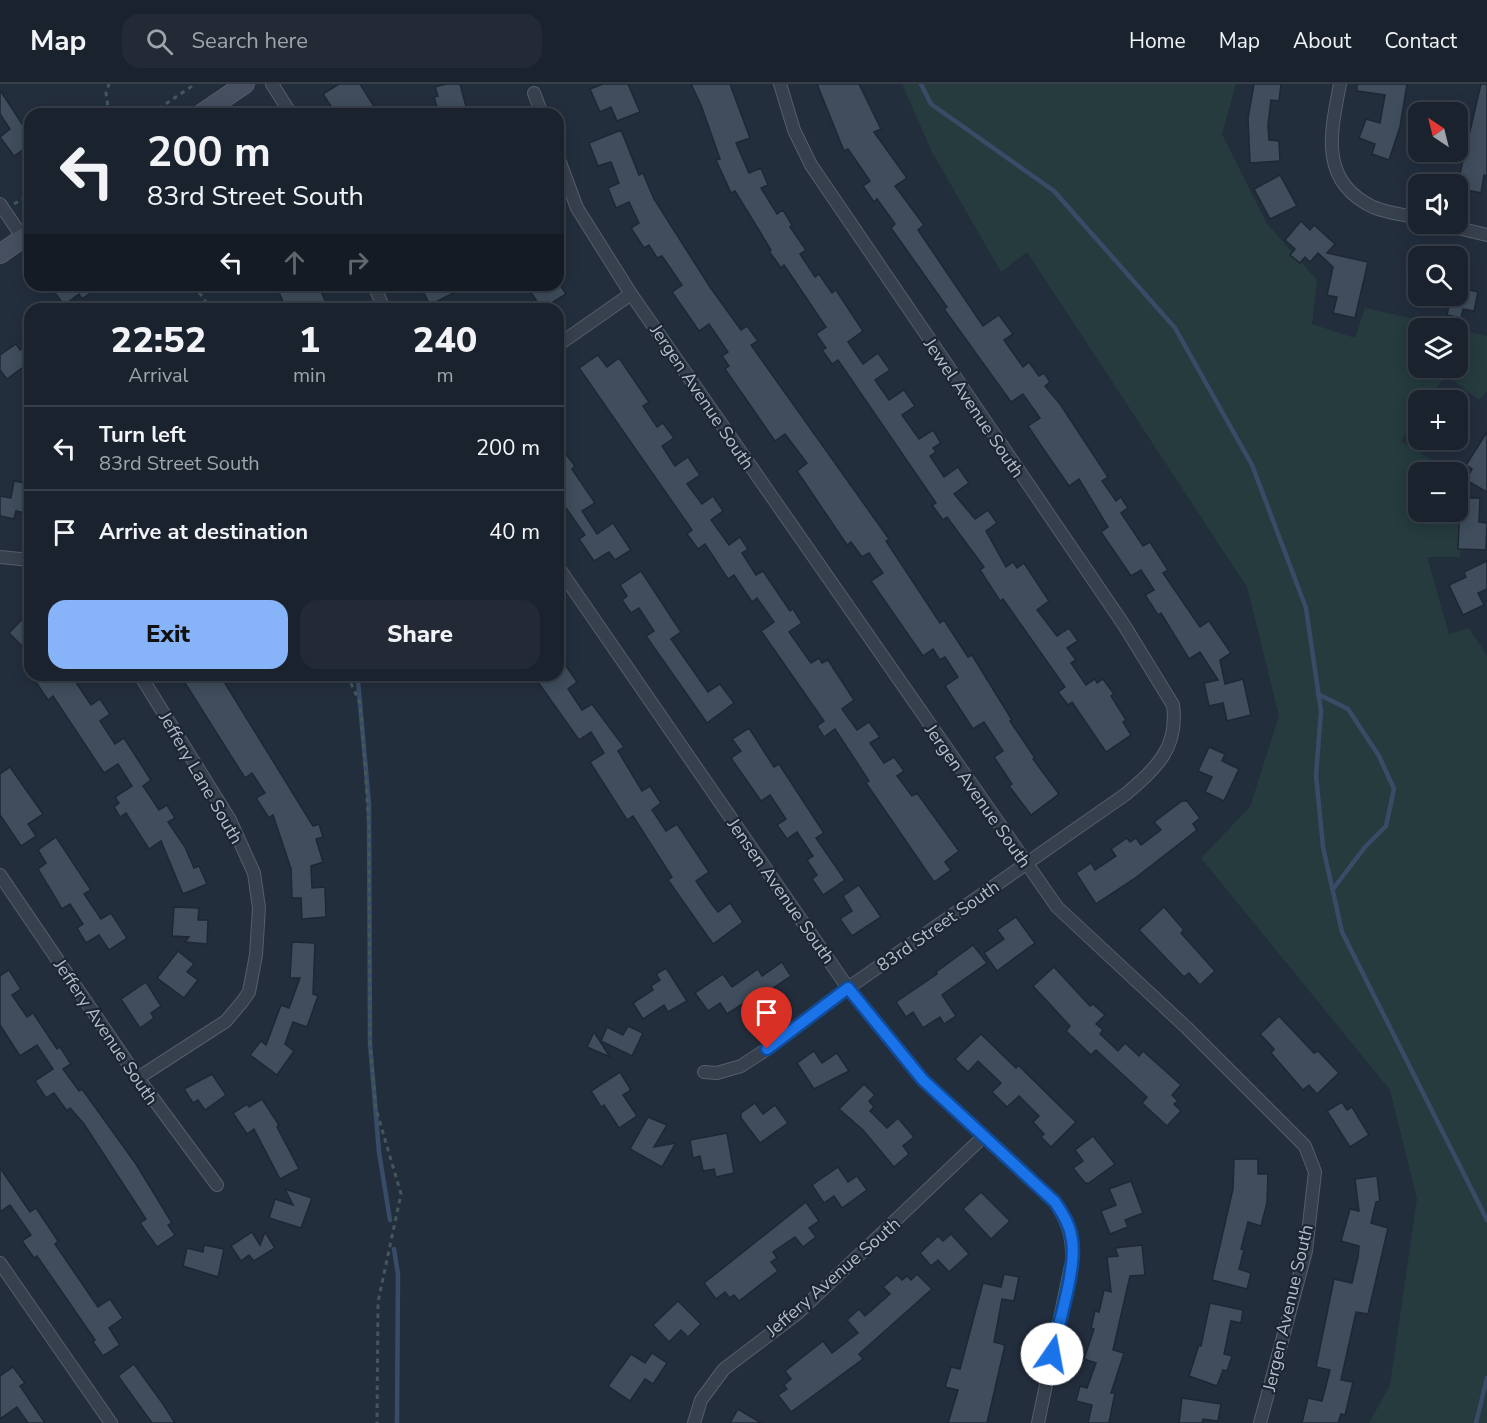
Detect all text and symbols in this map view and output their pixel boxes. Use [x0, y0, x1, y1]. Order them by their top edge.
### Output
search box [122, 14, 542, 68]
text: Map [30, 22, 86, 60]
icon: search [143, 25, 176, 58]
text: Search here [191, 26, 308, 56]
text: Home [1129, 27, 1186, 55]
text: Map [1219, 27, 1260, 55]
text: About [1293, 27, 1351, 55]
text: Contact [1384, 27, 1457, 55]
north arrow [1408, 102, 1468, 162]
map controls [1408, 102, 1468, 522]
text: 200 m [147, 124, 271, 181]
icon: left [48, 132, 126, 210]
button: sound [1408, 174, 1468, 234]
text: 83rd Street South [147, 178, 364, 215]
icon: left [215, 246, 248, 279]
icon: ahead [278, 246, 311, 279]
icon: right [341, 246, 374, 279]
button: search [1408, 246, 1468, 306]
text: 22:52 [111, 316, 206, 365]
text: 1 [299, 316, 320, 365]
text: 240 [413, 316, 477, 365]
button: layers [1408, 318, 1468, 378]
street label: Jergen Avenue South [644, 319, 760, 474]
street label: Jewel Avenue South [918, 333, 1030, 482]
text: Arrival [128, 362, 189, 389]
text: min [293, 362, 326, 389]
text: m [436, 362, 454, 389]
button: + [1408, 390, 1468, 450]
text: Turn left [99, 420, 186, 450]
icon: left [48, 432, 81, 465]
text: 200 m [476, 433, 540, 463]
text: 83rd Street South [99, 450, 260, 477]
button: − [1408, 462, 1468, 522]
icon: arrive [48, 516, 81, 549]
text: Arrive at destination [99, 517, 308, 547]
text: 40 m [489, 517, 540, 547]
button: Exit [48, 600, 288, 669]
button: Share [300, 600, 540, 669]
street label: Jeffery Lane South [153, 707, 249, 848]
street label: Jergen Avenue South [919, 719, 1037, 873]
street label: Jensen Avenue South [721, 813, 840, 968]
street label: 83rd Street South [872, 875, 1004, 977]
street label: Jeffery Avenue South [48, 954, 164, 1110]
pin [741, 987, 792, 1049]
icon: arrive [750, 996, 783, 1029]
street label: Jeffery Avenue South [760, 1212, 905, 1343]
street label: Jergen Avenue South [1257, 1222, 1319, 1395]
position arrow [1020, 1322, 1084, 1386]

